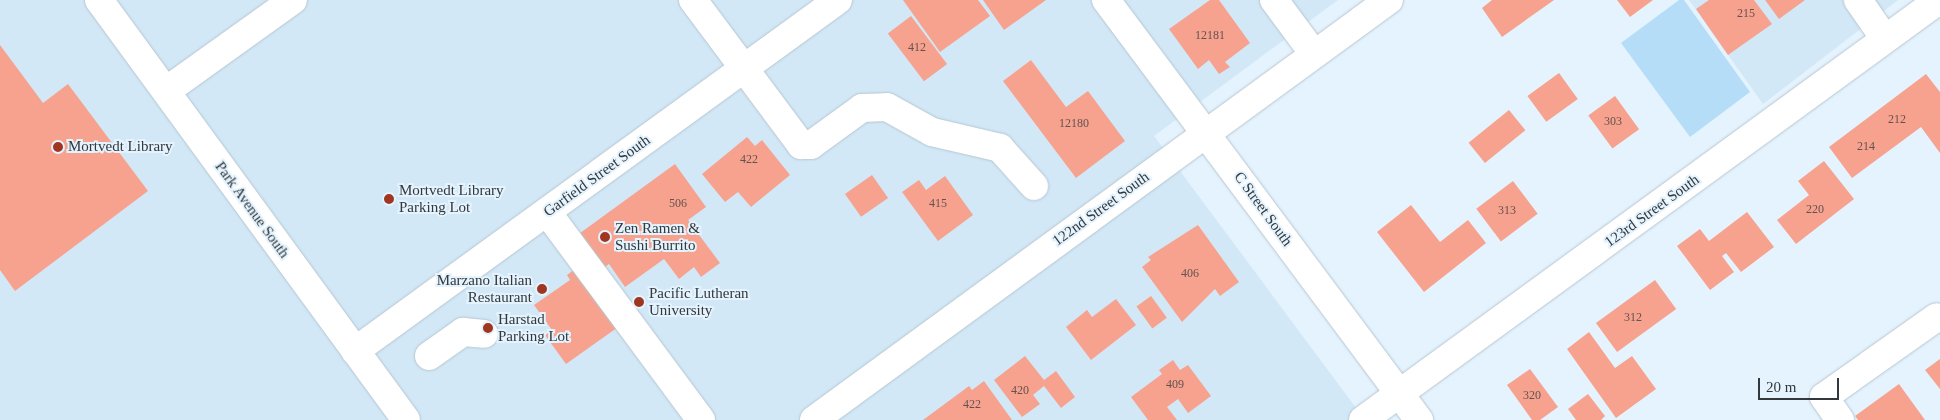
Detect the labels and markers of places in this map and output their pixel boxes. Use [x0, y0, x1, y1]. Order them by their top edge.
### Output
place label: Mortvedt Library [68, 138, 173, 156]
marker: Mortvedt Library [52, 141, 64, 153]
place label: Mortvedt Library Parking Lot [399, 181, 504, 216]
marker: Mortvedt Library Parking Lot [383, 193, 395, 205]
place label: Zen Ramen & Sushi Burrito [615, 219, 700, 254]
marker: Zen Ramen & Sushi Burrito [599, 231, 611, 243]
place label: Marzano Italian Restaurant [437, 271, 532, 306]
marker: Marzano Italian Restaurant [536, 283, 548, 295]
place label: Pacific Lutheran University [649, 284, 749, 319]
marker: Pacific Lutheran University [633, 296, 645, 308]
place label: Harstad Parking Lot [498, 310, 569, 345]
marker: Harstad Parking Lot [482, 322, 494, 334]

